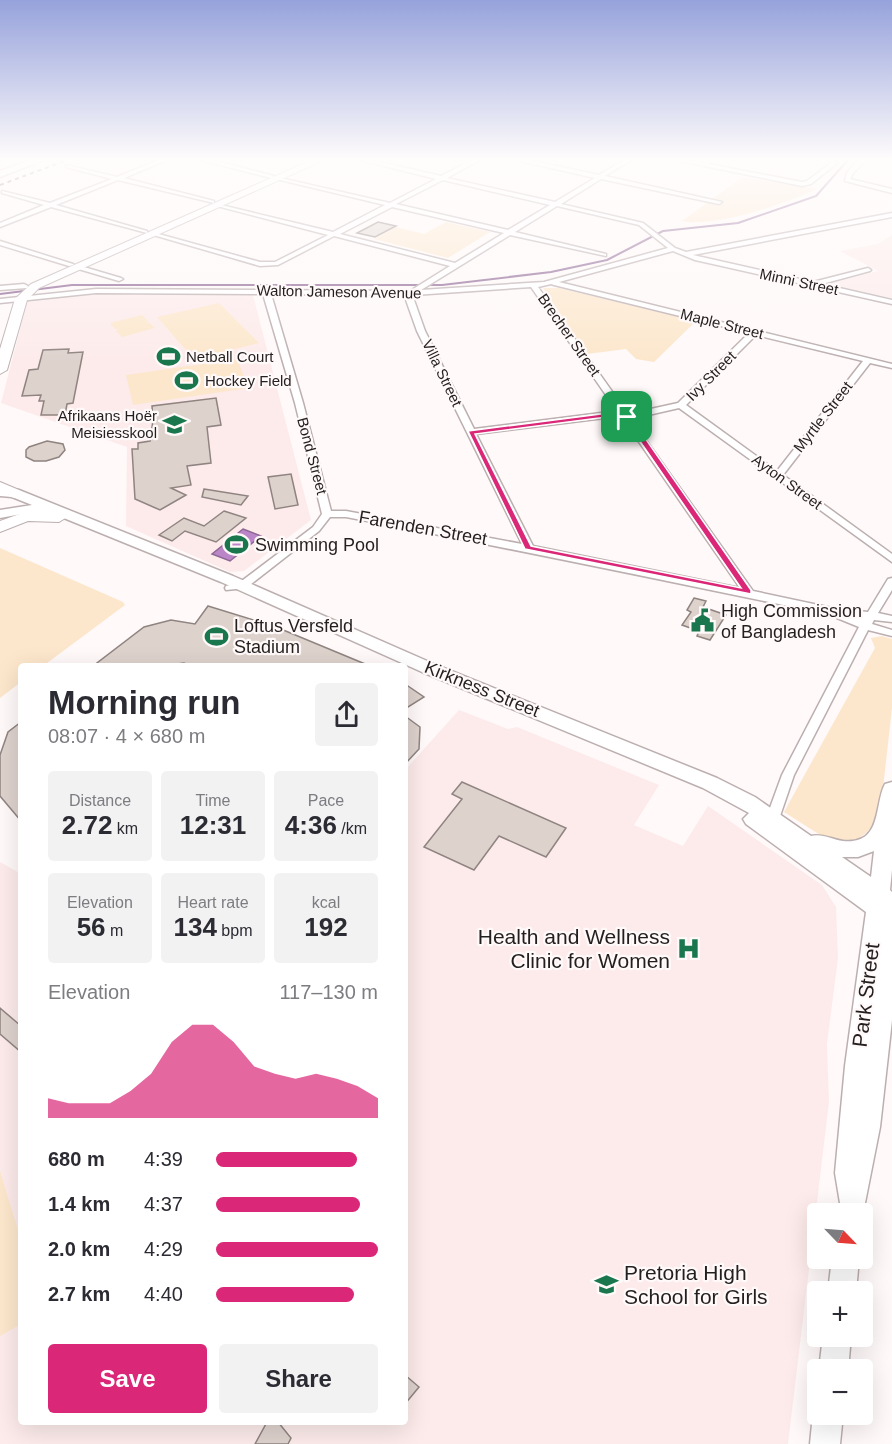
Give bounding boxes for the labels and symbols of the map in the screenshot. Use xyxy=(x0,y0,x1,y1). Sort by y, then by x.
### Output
street label: Minni Street xyxy=(758,265,841,298)
street label: Walton Jameson Avenue xyxy=(256,282,422,301)
street label: Brecher Street xyxy=(535,290,605,380)
street label: Maple Street xyxy=(679,305,766,342)
street label: Villa Street xyxy=(419,337,466,410)
sports icon: Netball Court xyxy=(155,344,181,370)
street label: Ivy Street xyxy=(682,347,740,404)
place label: Netball Court xyxy=(186,348,274,365)
sports icon: Hockey Field xyxy=(174,368,200,394)
place label: Hockey Field xyxy=(205,372,292,389)
street label: Myrtle Street xyxy=(790,377,856,455)
pin xyxy=(601,391,652,442)
place label: Afrikaans Hoër Meisiesskool xyxy=(58,407,157,441)
school or university icon: Afrikaans Hoër Meisiesskool xyxy=(162,412,188,438)
street label: Bond Street xyxy=(294,415,331,497)
street label: Ayton Street xyxy=(749,451,826,513)
street label: Farenden Street xyxy=(357,507,489,549)
sports icon: Swimming Pool xyxy=(224,532,250,558)
place label: Swimming Pool xyxy=(255,535,379,555)
place label: High Commission of Bangladesh xyxy=(721,601,862,642)
public building icon: High Commission of Bangladesh xyxy=(690,608,716,634)
place label: Loftus Versfeld Stadium xyxy=(234,616,353,657)
sports icon: Loftus Versfeld Stadium xyxy=(203,623,229,649)
street label: Kirkness Street xyxy=(422,657,542,721)
place label: Health and Wellness Clinic for Women xyxy=(478,925,670,972)
hospital icon: Health and Wellness Clinic for Women xyxy=(675,936,701,962)
street label: Park Street xyxy=(848,941,883,1048)
north arrow xyxy=(807,1203,873,1269)
place label: Pretoria High School for Girls xyxy=(624,1261,768,1308)
school or university icon: Pretoria High School for Girls xyxy=(593,1272,619,1298)

